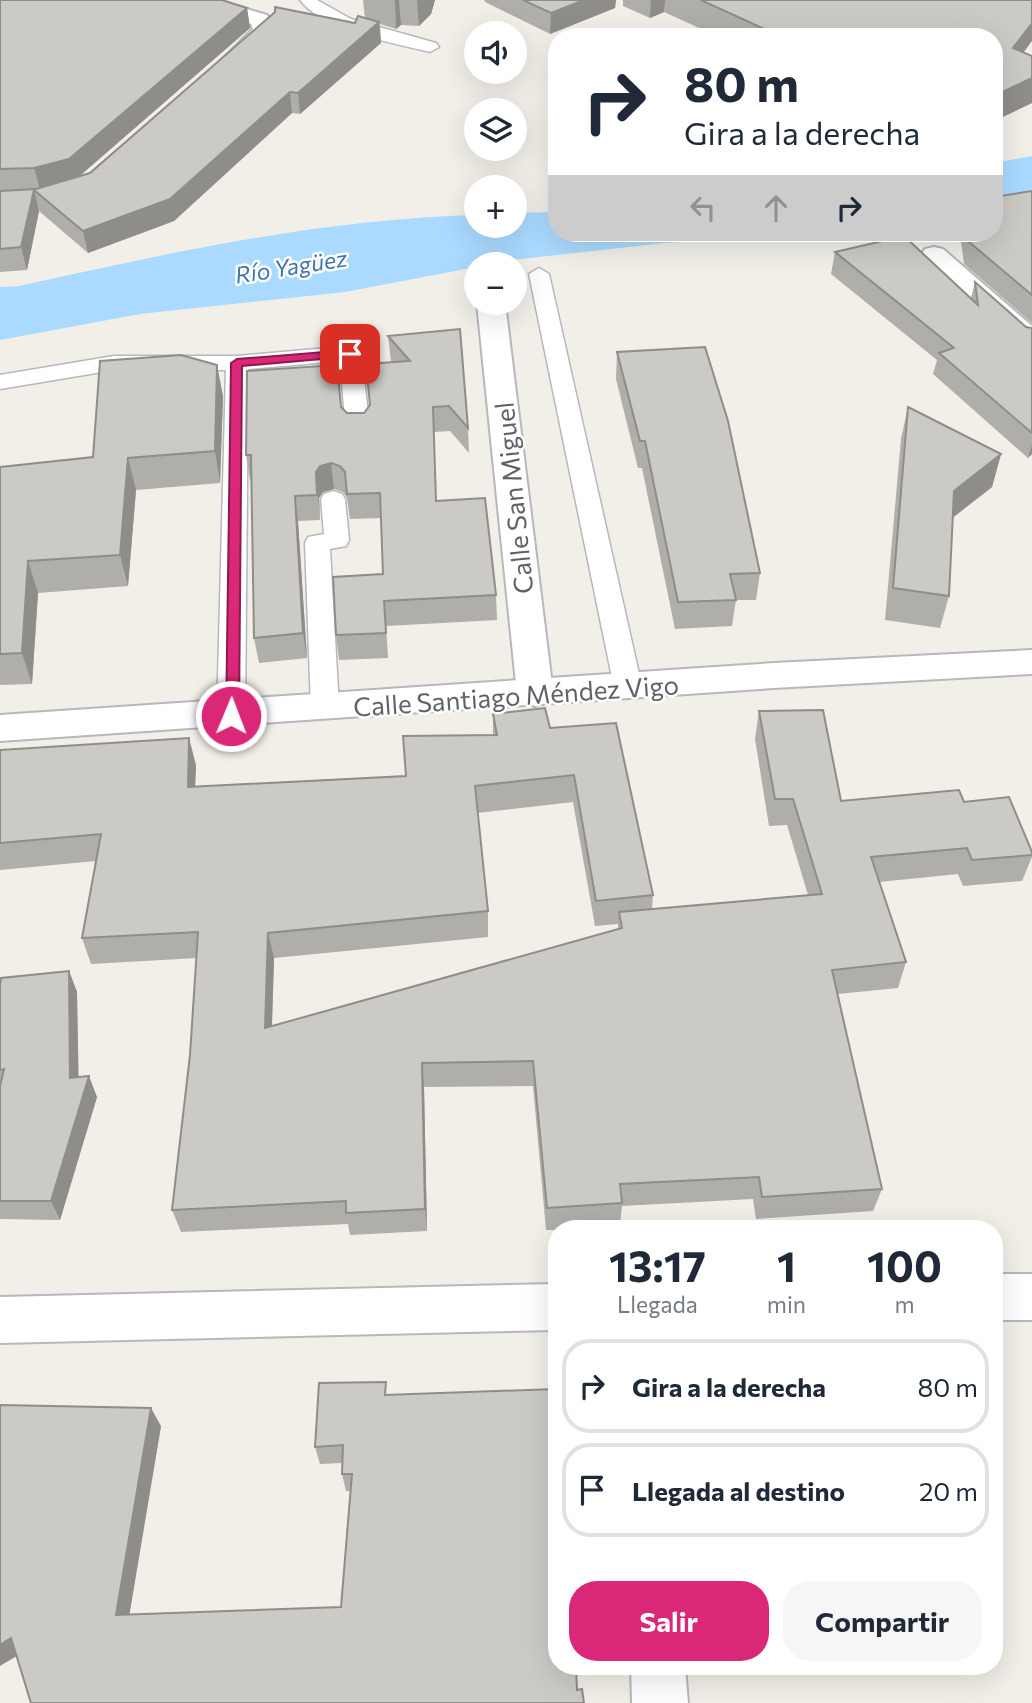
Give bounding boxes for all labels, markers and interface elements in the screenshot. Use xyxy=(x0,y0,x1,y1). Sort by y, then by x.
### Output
map controls xyxy=(464,21,527,315)
button: sound xyxy=(464,21,527,84)
text: 80 m xyxy=(684,52,799,112)
icon: right xyxy=(569,56,660,147)
button: layers xyxy=(464,98,527,161)
text: Gira a la derecha xyxy=(684,112,920,152)
button: + xyxy=(464,175,527,238)
icon: left xyxy=(684,189,722,227)
icon: ahead xyxy=(757,189,795,227)
icon: right xyxy=(830,189,868,227)
water label: Río Yagüez xyxy=(233,243,350,289)
button: − xyxy=(464,252,527,315)
pin xyxy=(320,324,380,384)
icon: arrive xyxy=(331,335,369,373)
street label: Calle San Miguel xyxy=(488,401,538,595)
street label: Calle Santiago Méndez Vigo xyxy=(352,668,680,722)
position arrow xyxy=(194,679,268,753)
text: 13:17 xyxy=(609,1239,706,1291)
text: 1 xyxy=(777,1239,796,1291)
text: 100 xyxy=(867,1239,942,1291)
text: Llegada xyxy=(617,1290,698,1318)
text: min xyxy=(767,1290,806,1318)
text: m xyxy=(894,1290,915,1318)
icon: right xyxy=(573,1367,611,1405)
text: Gira a la derecha xyxy=(632,1371,826,1402)
text: 80 m xyxy=(918,1371,978,1402)
icon: arrive xyxy=(573,1471,611,1509)
text: Llegada al destino xyxy=(632,1475,845,1506)
text: 20 m xyxy=(919,1475,978,1506)
button: Salir xyxy=(569,1581,769,1661)
button: Compartir xyxy=(783,1581,982,1661)

